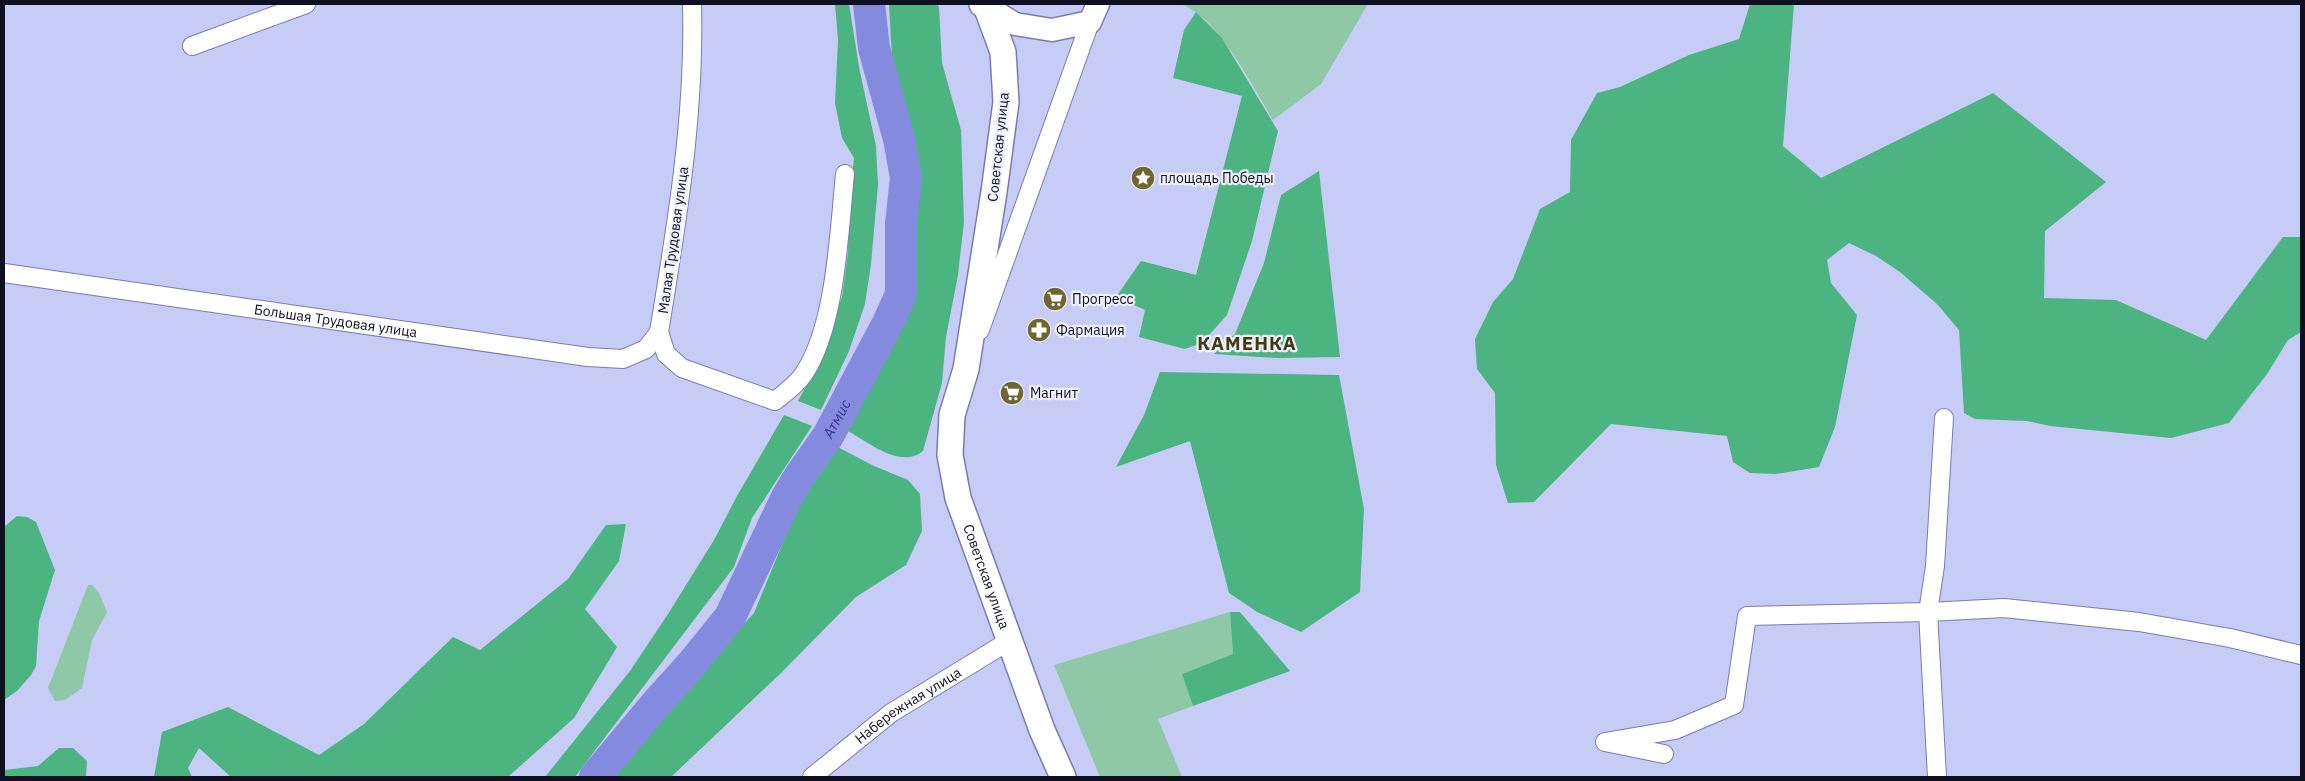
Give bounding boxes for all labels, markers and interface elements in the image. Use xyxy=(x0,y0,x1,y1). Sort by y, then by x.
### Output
street label: Советская улица xyxy=(983,91,1013,203)
street label: Малая Трудовая улица xyxy=(654,165,692,315)
place icon: площадь Победы xyxy=(1130,165,1156,191)
place label: площадь Победы xyxy=(1160,169,1274,187)
supermarket icon: Прогресс xyxy=(1042,286,1068,312)
place label: Прогресс xyxy=(1072,290,1134,308)
street label: Большая Трудовая улица xyxy=(253,300,419,341)
pharmacy icon: Фармация xyxy=(1026,317,1052,343)
place label: Фармация xyxy=(1056,321,1125,339)
district label: КАМЕНКА xyxy=(1197,331,1297,355)
supermarket icon: Магнит xyxy=(999,380,1025,406)
place label: Магнит xyxy=(1030,384,1078,402)
water label: Атмис xyxy=(818,395,855,442)
street label: Советская улица xyxy=(959,522,1014,632)
street label: Набережная улица xyxy=(851,663,965,748)

